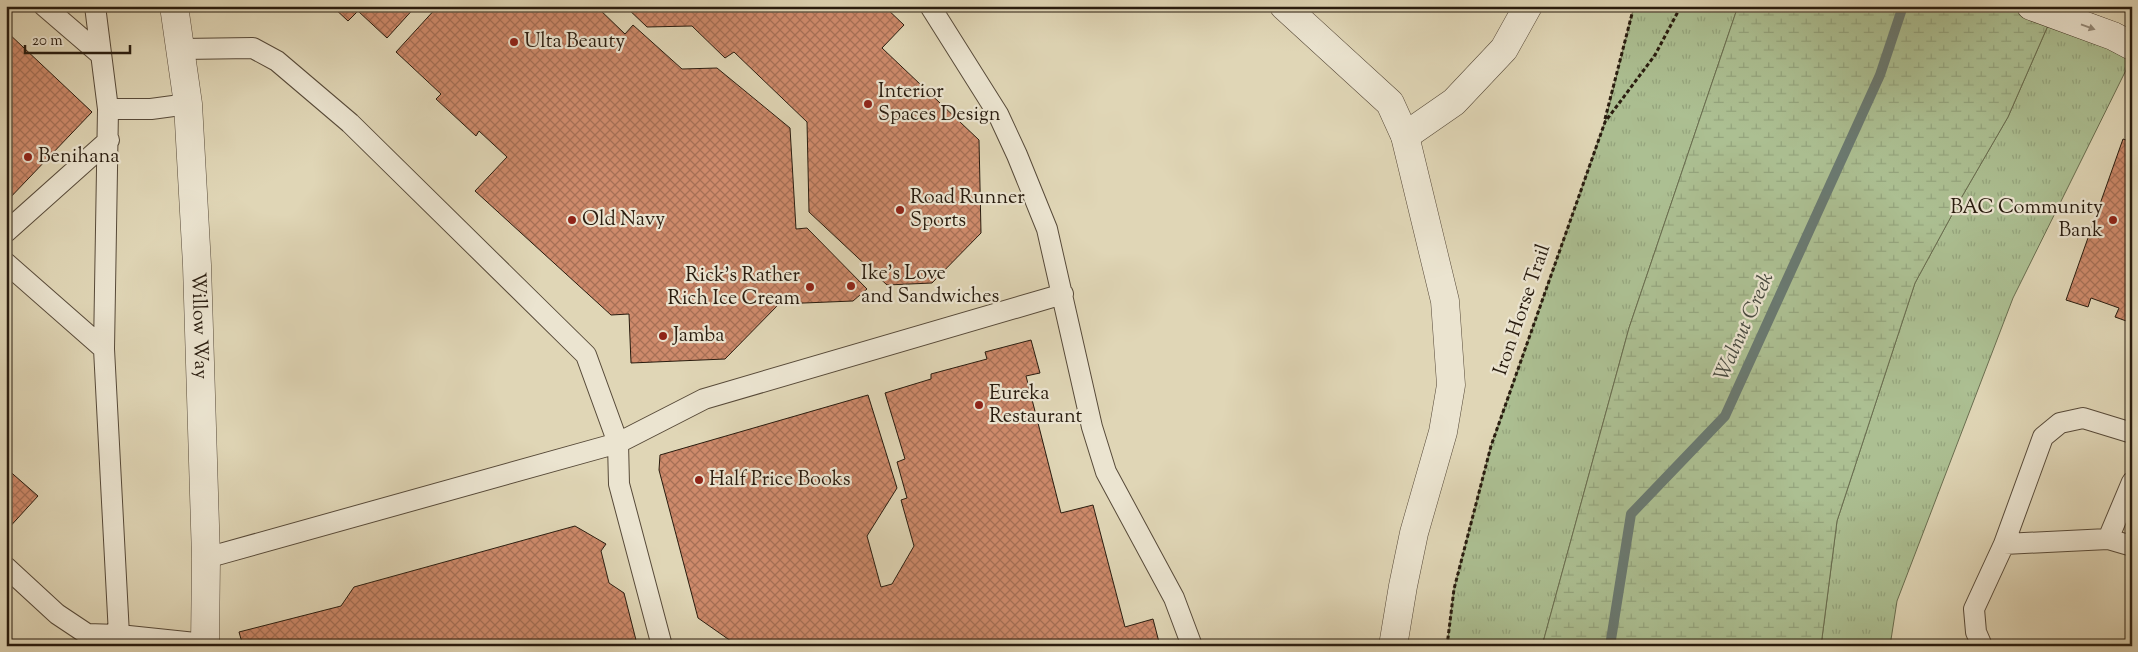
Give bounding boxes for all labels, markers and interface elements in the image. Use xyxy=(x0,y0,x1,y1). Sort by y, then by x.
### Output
scale bar xyxy=(25,22,130,54)
one-way arrow xyxy=(2081,23,2096,31)
place label: Ulta Beauty xyxy=(524,28,625,57)
text: 20 m xyxy=(32,31,63,52)
marker: Ulta Beauty xyxy=(508,36,520,48)
place label: Interior Spaces Design xyxy=(878,78,1001,130)
marker: Interior Spaces Design xyxy=(862,98,874,110)
place label: Benihana xyxy=(38,143,119,172)
marker: Benihana xyxy=(22,151,34,163)
place label: Road Runner Sports xyxy=(910,184,1025,236)
place label: BAC Community Bank xyxy=(1950,194,2103,246)
marker: Road Runner Sports xyxy=(894,204,906,216)
place label: Old Navy xyxy=(582,206,665,235)
marker: Old Navy xyxy=(566,214,578,226)
marker: BAC Community Bank xyxy=(2107,214,2119,226)
street label: Iron Horse Trail xyxy=(1487,240,1559,380)
place label: Ike's Love and Sandwiches xyxy=(861,260,1000,312)
place label: Rick's Rather Rich Ice Cream xyxy=(668,262,800,314)
water label: Walnut Creek xyxy=(1708,267,1783,386)
street label: Willow Way xyxy=(183,272,215,380)
marker: Ike's Love and Sandwiches xyxy=(845,280,857,292)
marker: Rick's Rather Rich Ice Cream xyxy=(804,281,816,293)
place label: Jamba xyxy=(672,322,725,351)
marker: Jamba xyxy=(657,330,669,342)
place label: Eureka Restaurant xyxy=(989,380,1083,432)
marker: Eureka Restaurant xyxy=(973,399,985,411)
place label: Half Price Books xyxy=(709,466,851,495)
marker: Half Price Books xyxy=(693,474,705,486)

